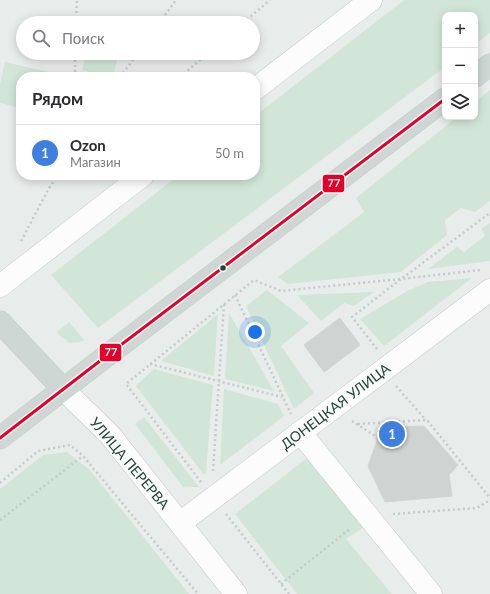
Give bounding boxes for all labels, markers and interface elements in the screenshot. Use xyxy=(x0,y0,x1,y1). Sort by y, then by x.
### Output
map controls xyxy=(442,12,478,120)
button: + xyxy=(442,12,478,48)
search box xyxy=(16,16,260,60)
icon: search xyxy=(30,27,52,49)
text: Поиск xyxy=(62,29,105,47)
button: − xyxy=(442,48,478,84)
button: layers xyxy=(442,84,478,120)
text: Рядом xyxy=(32,88,83,109)
text: Ozon xyxy=(70,136,106,154)
text: 1 xyxy=(41,145,49,161)
text: 50 m xyxy=(215,145,244,161)
text: Магазин xyxy=(70,154,121,170)
line badge: 77 xyxy=(322,174,345,193)
text: 77 xyxy=(328,176,340,189)
unlabelled marker xyxy=(218,263,228,273)
your location xyxy=(245,322,265,342)
line badge: 77 xyxy=(99,343,122,362)
text: 77 xyxy=(105,345,117,358)
street label: ДОНЕЦКАЯ УЛИЦА xyxy=(277,359,393,453)
street label: УЛИЦА ПЕРЕРВА xyxy=(87,414,174,513)
pin: 1 xyxy=(379,419,405,449)

